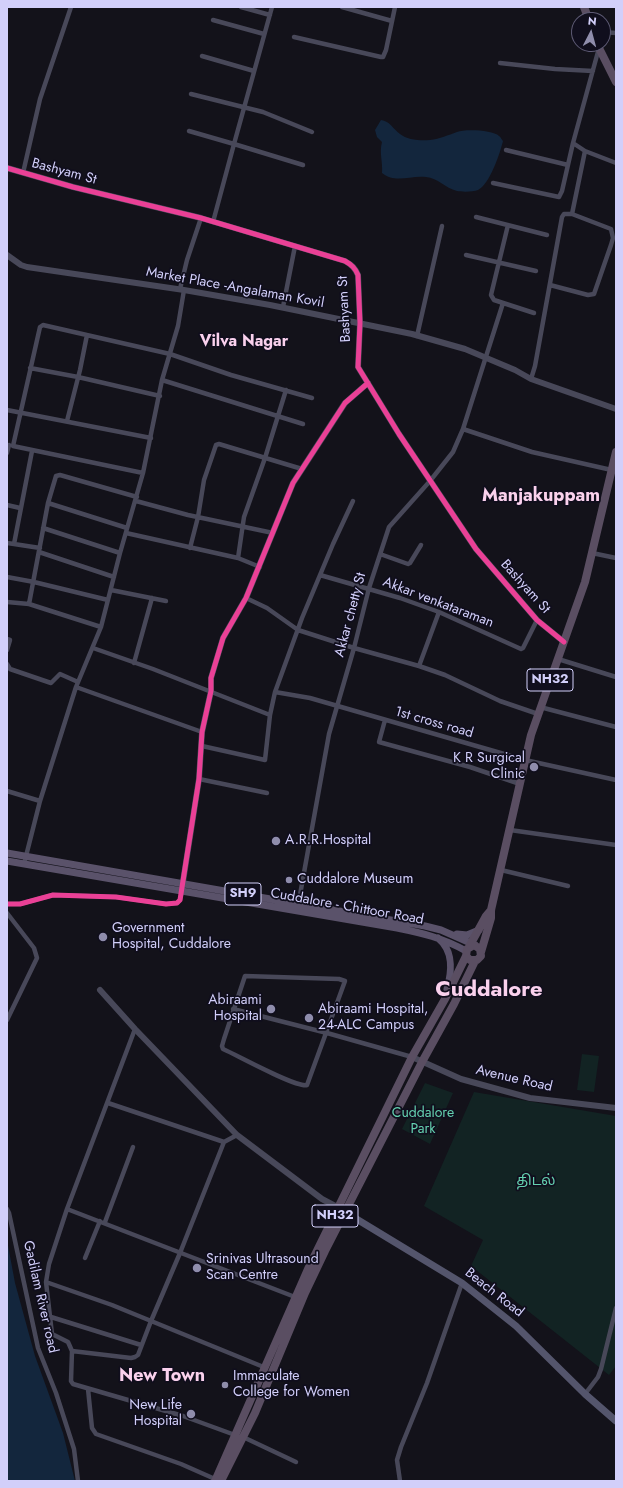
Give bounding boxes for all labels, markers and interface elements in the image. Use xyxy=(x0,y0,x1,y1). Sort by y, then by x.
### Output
north arrow xyxy=(571,12,611,52)
text: N xyxy=(587,13,597,29)
street label: Bashyam St xyxy=(30,155,98,189)
street label: Market Place -Angalaman Kovil xyxy=(145,264,325,312)
street label: Bashyam St xyxy=(335,275,355,343)
district label: Vilva Nagar xyxy=(200,332,288,352)
district label: Manjakuppam xyxy=(482,486,600,508)
street label: Bashyam St xyxy=(497,557,553,617)
street label: Akkar chetty St xyxy=(332,571,370,659)
street label: Akkar venkataraman xyxy=(380,574,496,632)
road number: NH32 xyxy=(527,669,573,691)
street label: 1st cross road xyxy=(393,704,475,742)
place label: K R Surgical Clinic xyxy=(453,751,525,784)
marker: K R Surgical Clinic xyxy=(528,761,540,773)
place label: A.R.R.Hospital xyxy=(285,833,371,849)
marker: A.R.R.Hospital xyxy=(270,835,282,847)
place label: Cuddalore Museum xyxy=(297,872,413,888)
marker: Cuddalore Museum xyxy=(284,875,294,885)
road number: SH9 xyxy=(225,883,261,905)
street label: Cuddalore - Chittoor Road xyxy=(269,885,425,929)
place label: Government Hospital, Cuddalore xyxy=(112,921,231,954)
marker: Government Hospital, Cuddalore xyxy=(97,931,109,943)
district label: Cuddalore xyxy=(435,978,543,1004)
place label: Abiraami Hospital xyxy=(208,993,262,1026)
place label: Abiraami Hospital, 24-ALC Campus xyxy=(318,1002,428,1034)
marker: Abiraami Hospital xyxy=(265,1003,277,1015)
marker: Abiraami Hospital, 24-ALC Campus xyxy=(303,1012,315,1024)
street label: Avenue Road xyxy=(474,1062,554,1096)
park label: Cuddalore Park xyxy=(392,1106,454,1138)
park label: திடல் xyxy=(516,1174,556,1190)
road number: NH32 xyxy=(312,1205,358,1227)
street label: Gadilam River road xyxy=(19,1239,61,1355)
place label: Srinivas Ultrasound Scan Centre xyxy=(206,1252,319,1284)
marker: Srinivas Ultrasound Scan Centre xyxy=(191,1262,203,1274)
street label: Beach Road xyxy=(461,1265,527,1321)
district label: New Town xyxy=(119,1366,205,1388)
place label: Immaculate College for Women xyxy=(233,1369,350,1402)
marker: Immaculate College for Women xyxy=(220,1380,230,1390)
place label: New Life Hospital xyxy=(129,1398,182,1430)
marker: New Life Hospital xyxy=(185,1408,197,1420)

